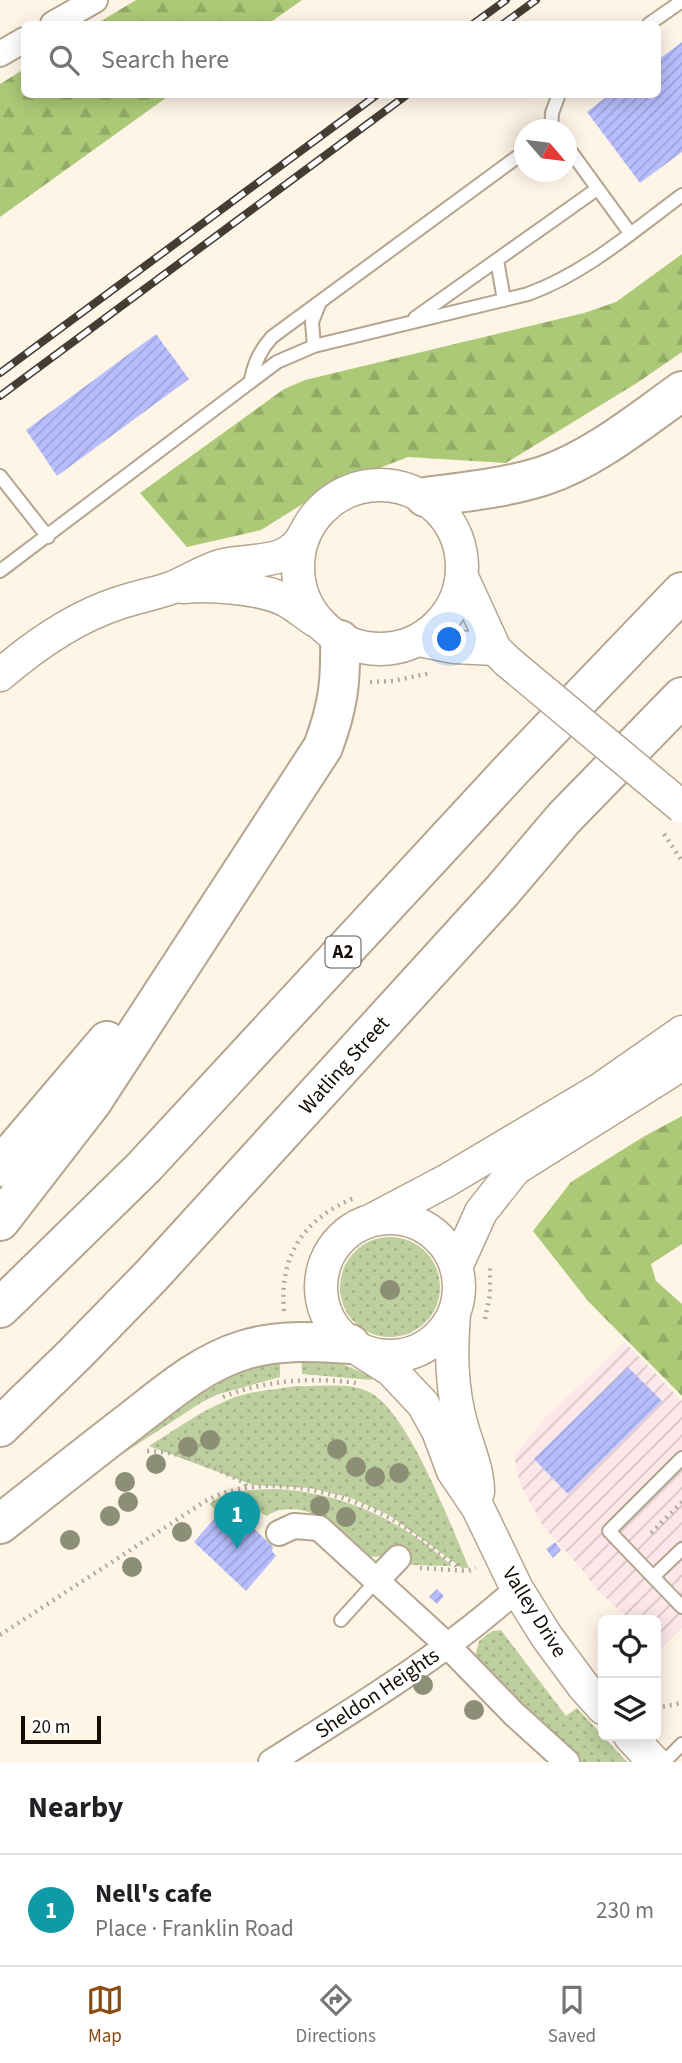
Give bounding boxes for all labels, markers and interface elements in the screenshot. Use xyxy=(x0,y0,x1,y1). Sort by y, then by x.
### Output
search box xyxy=(21,21,661,98)
icon: search xyxy=(45,41,83,79)
text: Search here xyxy=(101,41,229,78)
north arrow xyxy=(514,119,577,182)
your location xyxy=(432,622,466,656)
road number: A2 xyxy=(326,936,360,968)
street label: Watling Street xyxy=(292,1009,396,1121)
pin: 1 xyxy=(214,1491,260,1549)
street label: Valley Drive xyxy=(495,1561,575,1663)
map controls xyxy=(598,1615,661,1741)
button: locate xyxy=(598,1615,661,1678)
street label: Sheldon Heights xyxy=(309,1640,445,1746)
button: layers xyxy=(598,1678,661,1741)
scale bar xyxy=(21,1713,102,1745)
text: 20 m xyxy=(32,1714,70,1741)
text: Nearby xyxy=(28,1786,123,1829)
text: Nell's cafe xyxy=(95,1875,212,1912)
text: 1 xyxy=(45,1894,57,1927)
text: 230 m xyxy=(596,1894,654,1927)
text: Place · Franklin Road xyxy=(95,1912,294,1945)
tab: Map xyxy=(86,1981,124,2050)
tab: Directions xyxy=(296,1981,376,2050)
tab: Saved xyxy=(548,1981,596,2050)

